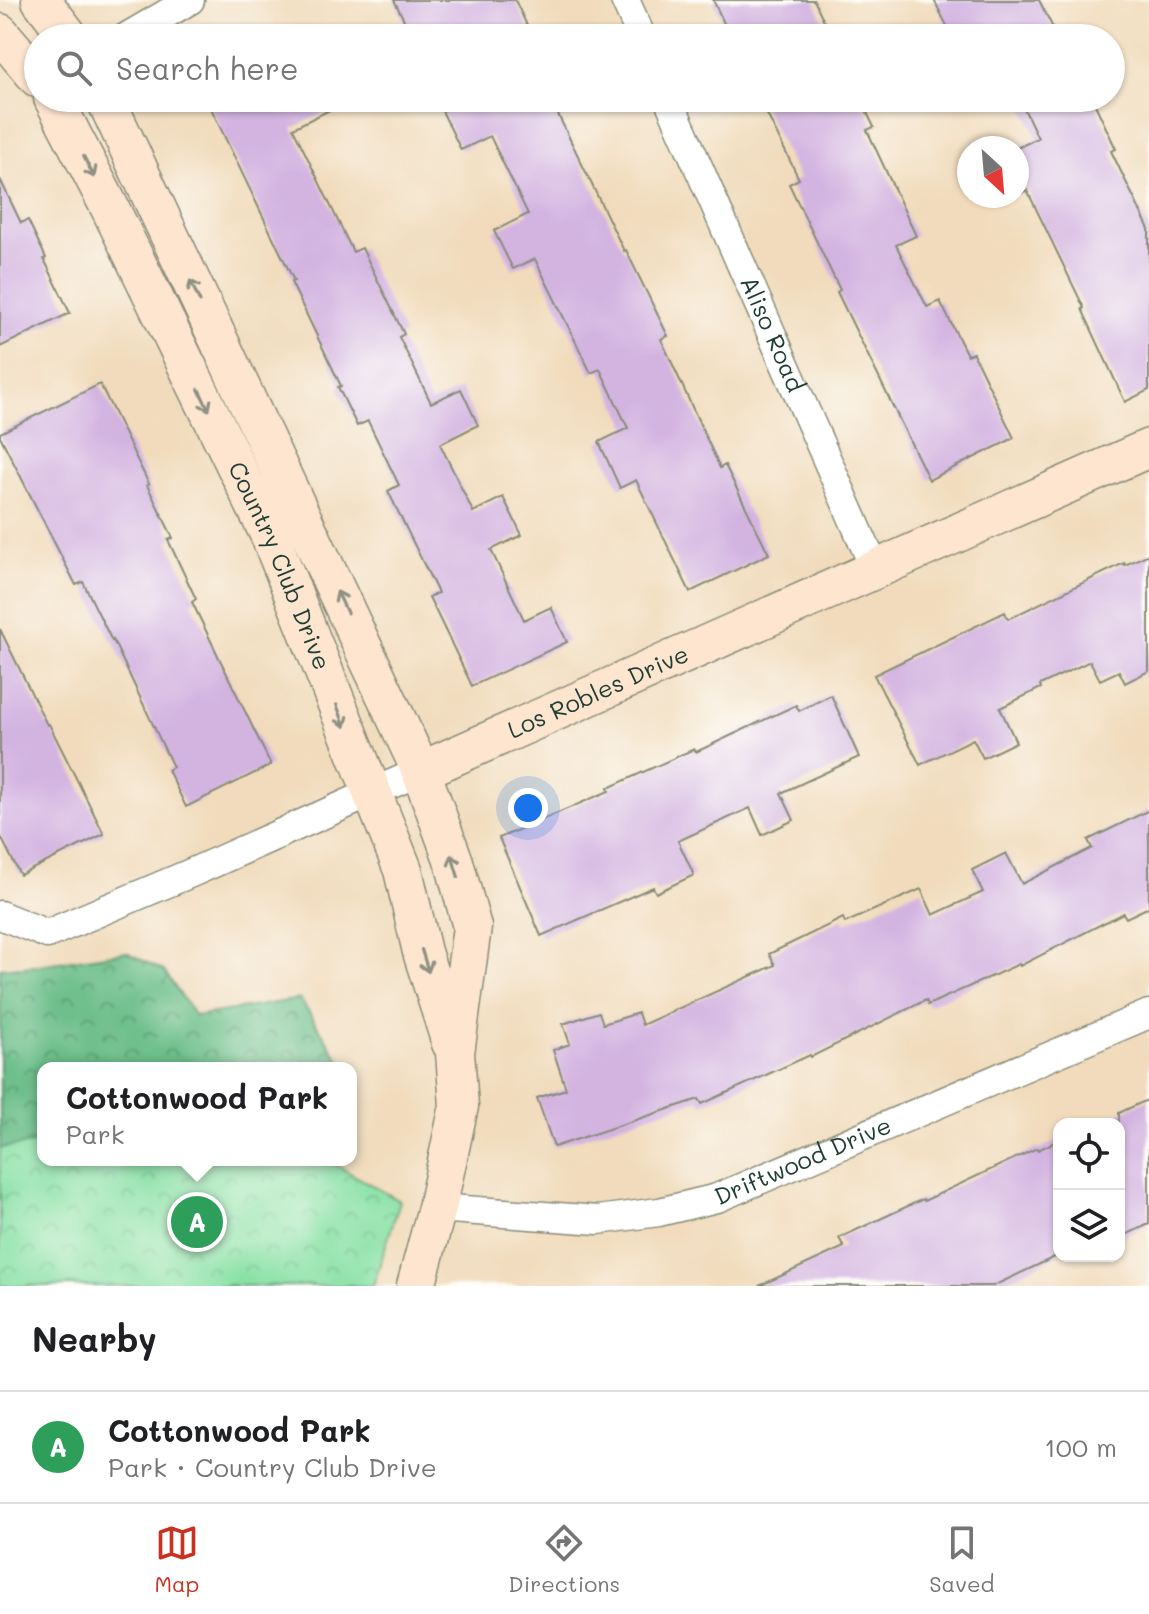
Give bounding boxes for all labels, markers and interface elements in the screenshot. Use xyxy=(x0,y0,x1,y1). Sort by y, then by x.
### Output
search box xyxy=(24,24,1125,112)
icon: search xyxy=(52,46,96,90)
text: Search here xyxy=(116,48,299,88)
north arrow xyxy=(957,136,1029,208)
one-way arrow xyxy=(81,155,97,179)
street label: Aliso Road xyxy=(734,271,812,396)
one-way arrow xyxy=(187,279,202,303)
one-way arrow xyxy=(197,388,212,412)
street label: Country Club Drive xyxy=(222,456,339,674)
one-way arrow xyxy=(333,591,348,615)
street label: Los Robles Drive xyxy=(502,637,693,745)
one-way arrow xyxy=(335,703,349,728)
your location xyxy=(508,788,548,828)
one-way arrow xyxy=(447,854,462,880)
one-way arrow xyxy=(418,947,433,973)
popup xyxy=(37,1062,357,1166)
text: Cottonwood Park xyxy=(66,1077,328,1117)
street label: Driftwood Drive xyxy=(709,1109,895,1211)
text: Park xyxy=(66,1117,125,1151)
map controls xyxy=(1053,1118,1125,1262)
button: locate xyxy=(1053,1118,1125,1190)
button: layers xyxy=(1053,1190,1125,1262)
pin: A xyxy=(171,1192,223,1252)
text: Nearby xyxy=(32,1316,157,1361)
text: Cottonwood Park xyxy=(108,1410,371,1450)
text: A xyxy=(49,1430,67,1464)
text: 100 m xyxy=(1044,1430,1117,1464)
text: Park · Country Club Drive xyxy=(108,1450,437,1484)
tab: Map xyxy=(155,1521,199,1598)
tab: Directions xyxy=(508,1521,620,1598)
tab: Saved xyxy=(929,1521,994,1598)

